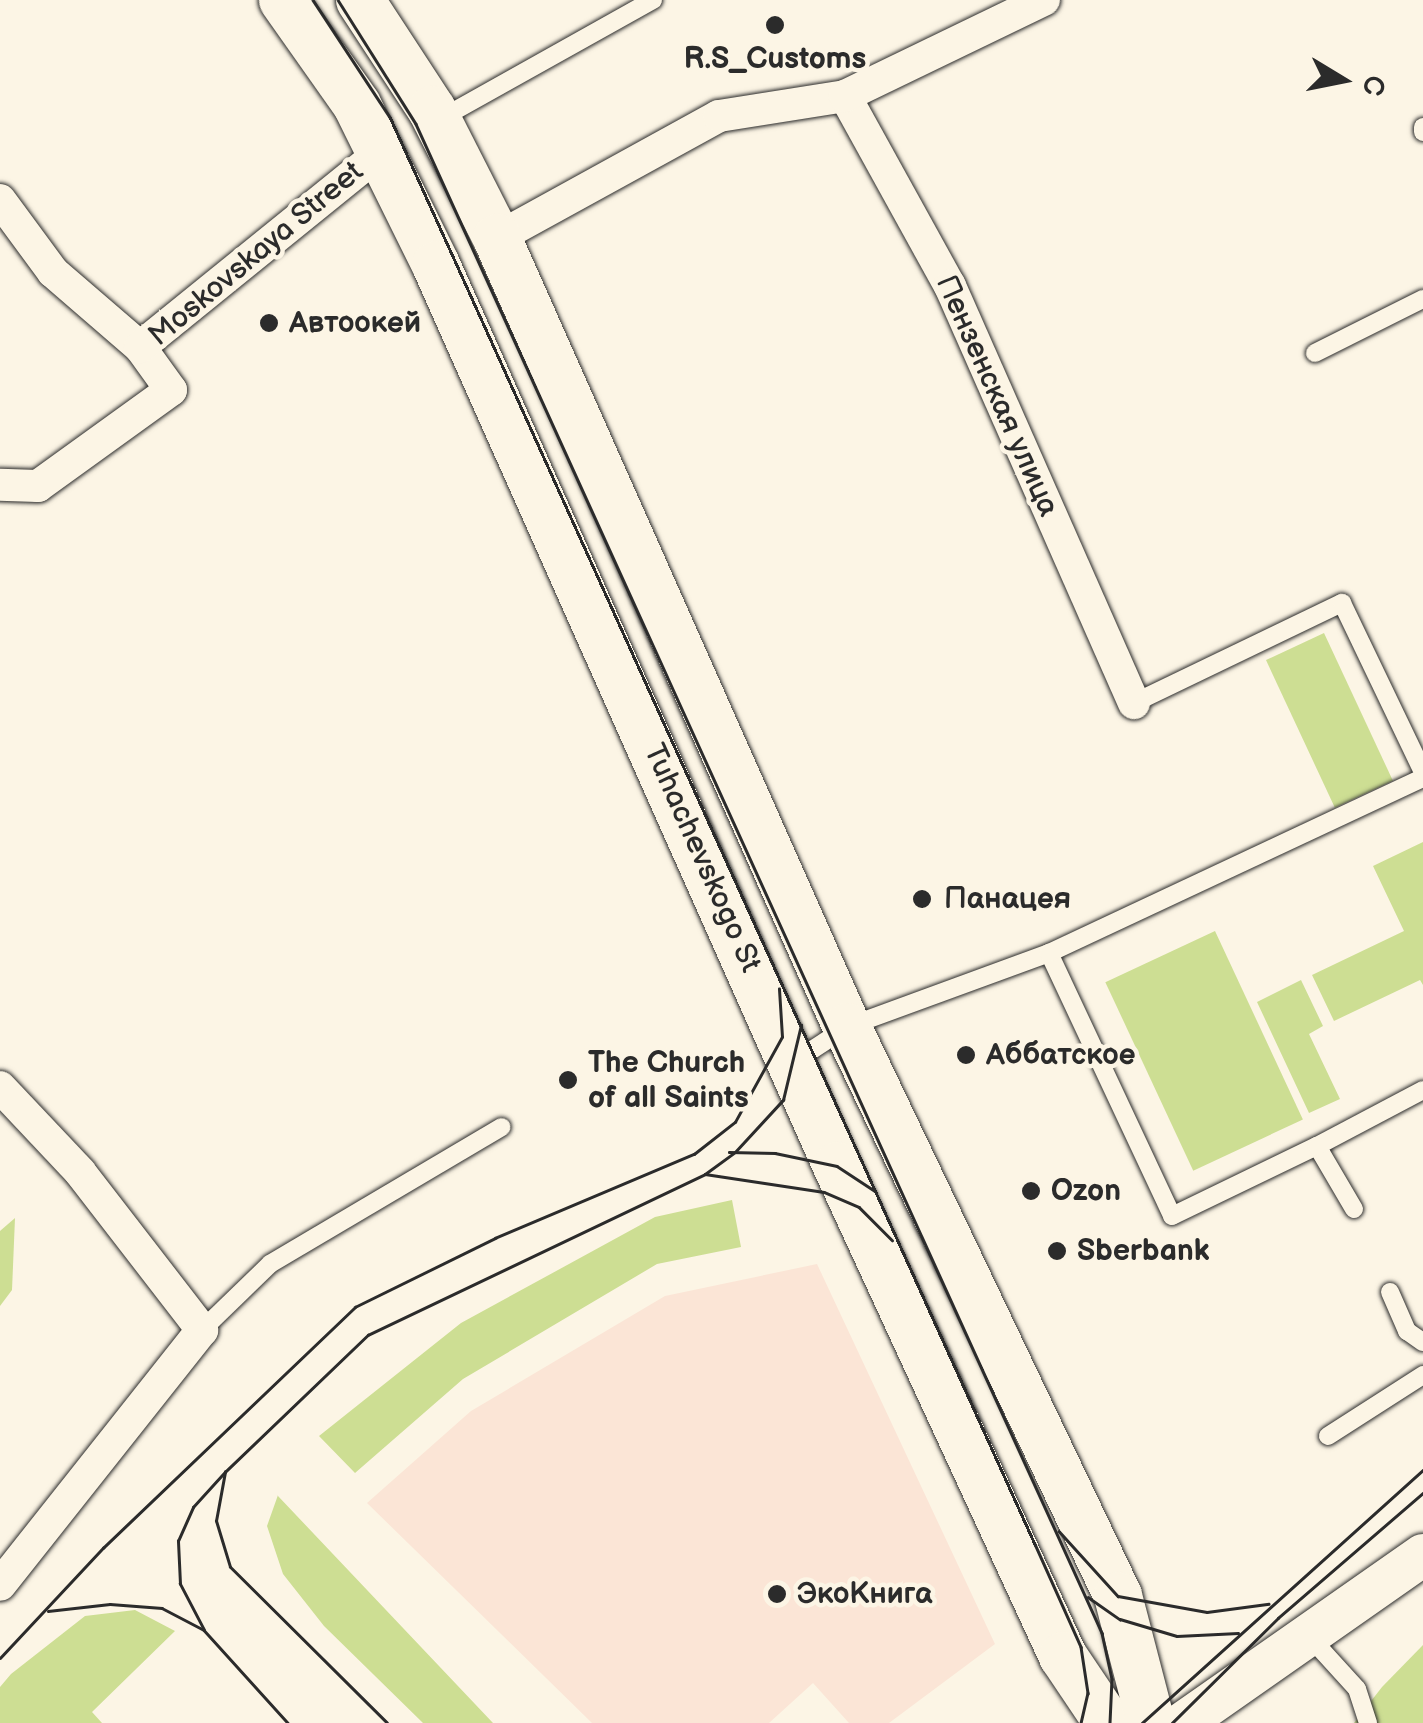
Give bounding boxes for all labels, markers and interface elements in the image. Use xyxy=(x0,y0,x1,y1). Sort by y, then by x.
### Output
marker: R.S_Customs xyxy=(764,14,786,36)
north arrow xyxy=(1293,30,1393,130)
place label: R.S_Customs xyxy=(684,41,866,77)
text: С xyxy=(1355,73,1391,98)
street label: Moskovskaya Street xyxy=(141,154,371,354)
street label: Пензенская улица xyxy=(928,270,1066,522)
place label: Автоокей xyxy=(289,305,421,341)
marker: Автоокей xyxy=(258,312,280,334)
street label: Tuhachevskogo St xyxy=(635,738,769,978)
place label: Панацея xyxy=(944,881,1071,917)
marker: Панацея xyxy=(909,886,935,912)
place label: Аббатское xyxy=(986,1037,1135,1073)
marker: Аббатское xyxy=(955,1044,977,1066)
place label: The Church of all Saints xyxy=(588,1045,749,1116)
marker: The Church of all Saints xyxy=(557,1069,579,1091)
place label: Ozon xyxy=(1051,1173,1121,1209)
marker: Ozon xyxy=(1020,1180,1042,1202)
place label: Sberbank xyxy=(1077,1233,1209,1269)
marker: Sberbank xyxy=(1046,1240,1068,1262)
place label: ЭкоКнига xyxy=(797,1576,933,1612)
marker: ЭкоКнига xyxy=(766,1583,788,1605)

